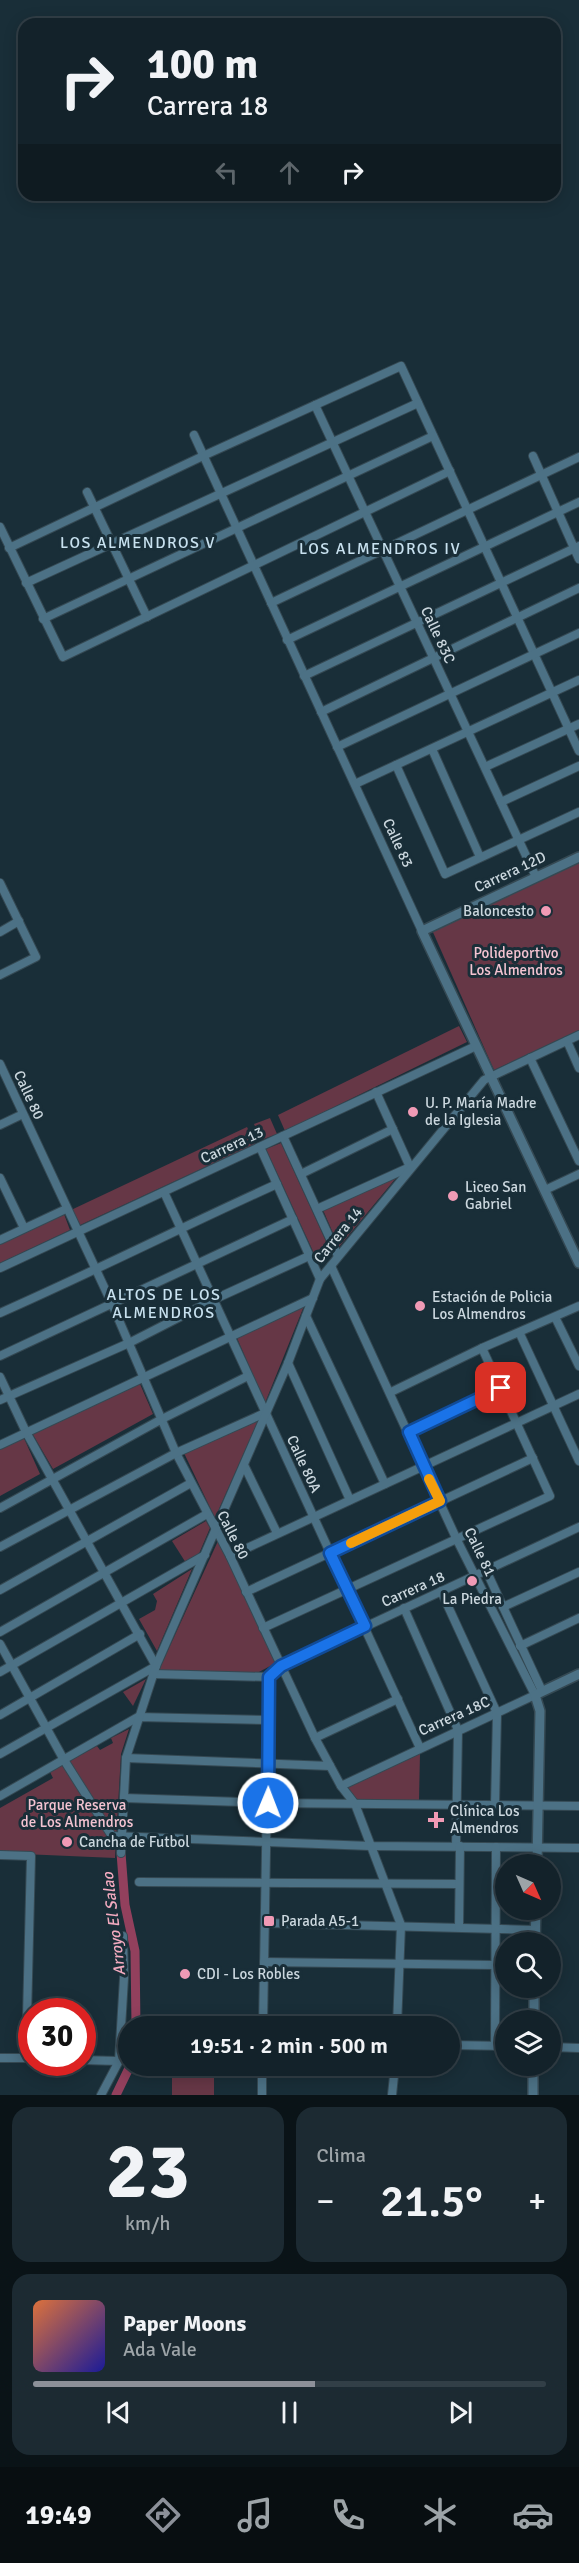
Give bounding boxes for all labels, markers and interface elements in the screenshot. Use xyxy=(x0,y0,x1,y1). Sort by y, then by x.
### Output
text: 100 m xyxy=(147,39,258,90)
icon: right xyxy=(48,42,126,120)
text: Carrera 18 xyxy=(147,90,268,123)
icon: left xyxy=(210,156,243,189)
icon: ahead xyxy=(273,156,306,189)
icon: right xyxy=(336,156,369,189)
district label: LOS ALMENDROS V xyxy=(60,533,216,553)
district label: LOS ALMENDROS IV xyxy=(299,539,461,559)
street label: Calle 83C xyxy=(417,603,459,667)
street label: Calle 83 xyxy=(379,816,417,870)
street label: Carrera 12D xyxy=(471,848,549,896)
place label: Baloncesto xyxy=(463,902,534,920)
marker: Baloncesto xyxy=(539,904,553,918)
park label: Polideportivo Los Almendros xyxy=(469,944,563,979)
street label: Calle 80 xyxy=(10,1068,48,1122)
place label: U. P. María Madre de la Iglesia xyxy=(425,1094,536,1129)
marker: U. P. María Madre de la Iglesia xyxy=(406,1105,420,1119)
street label: Carrera 13 xyxy=(198,1123,266,1167)
place label: Liceo San Gabriel xyxy=(465,1178,526,1213)
marker: Liceo San Gabriel xyxy=(446,1189,460,1203)
street label: Carrera 14 xyxy=(310,1203,366,1267)
district label: ALTOS DE LOS ALMENDROS xyxy=(106,1285,222,1323)
place label: Estación de Policia Los Almendros xyxy=(432,1288,552,1323)
marker: Estación de Policia Los Almendros xyxy=(413,1299,427,1313)
pin xyxy=(475,1362,526,1413)
icon: arrive xyxy=(484,1371,517,1404)
street label: Calle 80A xyxy=(283,1432,325,1496)
street label: Calle 80 xyxy=(213,1508,253,1562)
street label: Calle 81 xyxy=(460,1525,500,1579)
street label: Carrera 18 xyxy=(379,1567,447,1611)
marker: La Piedra xyxy=(465,1574,479,1588)
place label: La Piedra xyxy=(442,1590,502,1608)
street label: Carrera 18C xyxy=(415,1692,493,1740)
position arrow xyxy=(236,1771,300,1835)
park label: Parque Reserva de Los Almendros xyxy=(21,1796,134,1831)
place label: Clínica Los Almendros xyxy=(450,1802,520,1837)
marker: Clínica Los Almendros xyxy=(427,1811,445,1829)
place label: Cancha de Futbol xyxy=(79,1833,190,1851)
marker: Cancha de Futbol xyxy=(60,1835,74,1849)
north arrow xyxy=(495,1854,561,1920)
map controls xyxy=(495,1854,561,2076)
water label: Arroyo El Salao xyxy=(98,1871,130,1977)
place label: Parada A5-1 xyxy=(281,1912,359,1930)
marker: Parada A5-1 xyxy=(262,1914,276,1928)
button: search xyxy=(495,1932,561,1998)
place label: CDI - Los Robles xyxy=(197,1965,300,1983)
marker: CDI - Los Robles xyxy=(178,1967,192,1981)
speed limit sign: 30 xyxy=(18,1998,96,2076)
button: layers xyxy=(495,2010,561,2076)
text: 19:51 · 2 min · 500 m xyxy=(190,2032,388,2059)
text: 23 xyxy=(106,2124,190,2220)
text: Clima xyxy=(317,2143,366,2168)
text: 21.5° xyxy=(380,2174,483,2229)
text: − xyxy=(317,2181,334,2222)
text: + xyxy=(528,2181,546,2222)
text: km/h xyxy=(125,2211,170,2236)
text: Paper Moons xyxy=(123,2310,246,2337)
text: Ada Vale xyxy=(123,2337,197,2362)
icon: previous xyxy=(102,2396,135,2429)
icon: pause xyxy=(273,2396,306,2429)
icon: next xyxy=(444,2396,477,2429)
icon: directions xyxy=(142,2494,184,2536)
icon: music xyxy=(234,2494,276,2536)
icon: phone xyxy=(327,2494,369,2536)
icon: climate xyxy=(419,2494,461,2536)
icon: car xyxy=(512,2494,554,2536)
text: 19:49 xyxy=(25,2499,92,2532)

